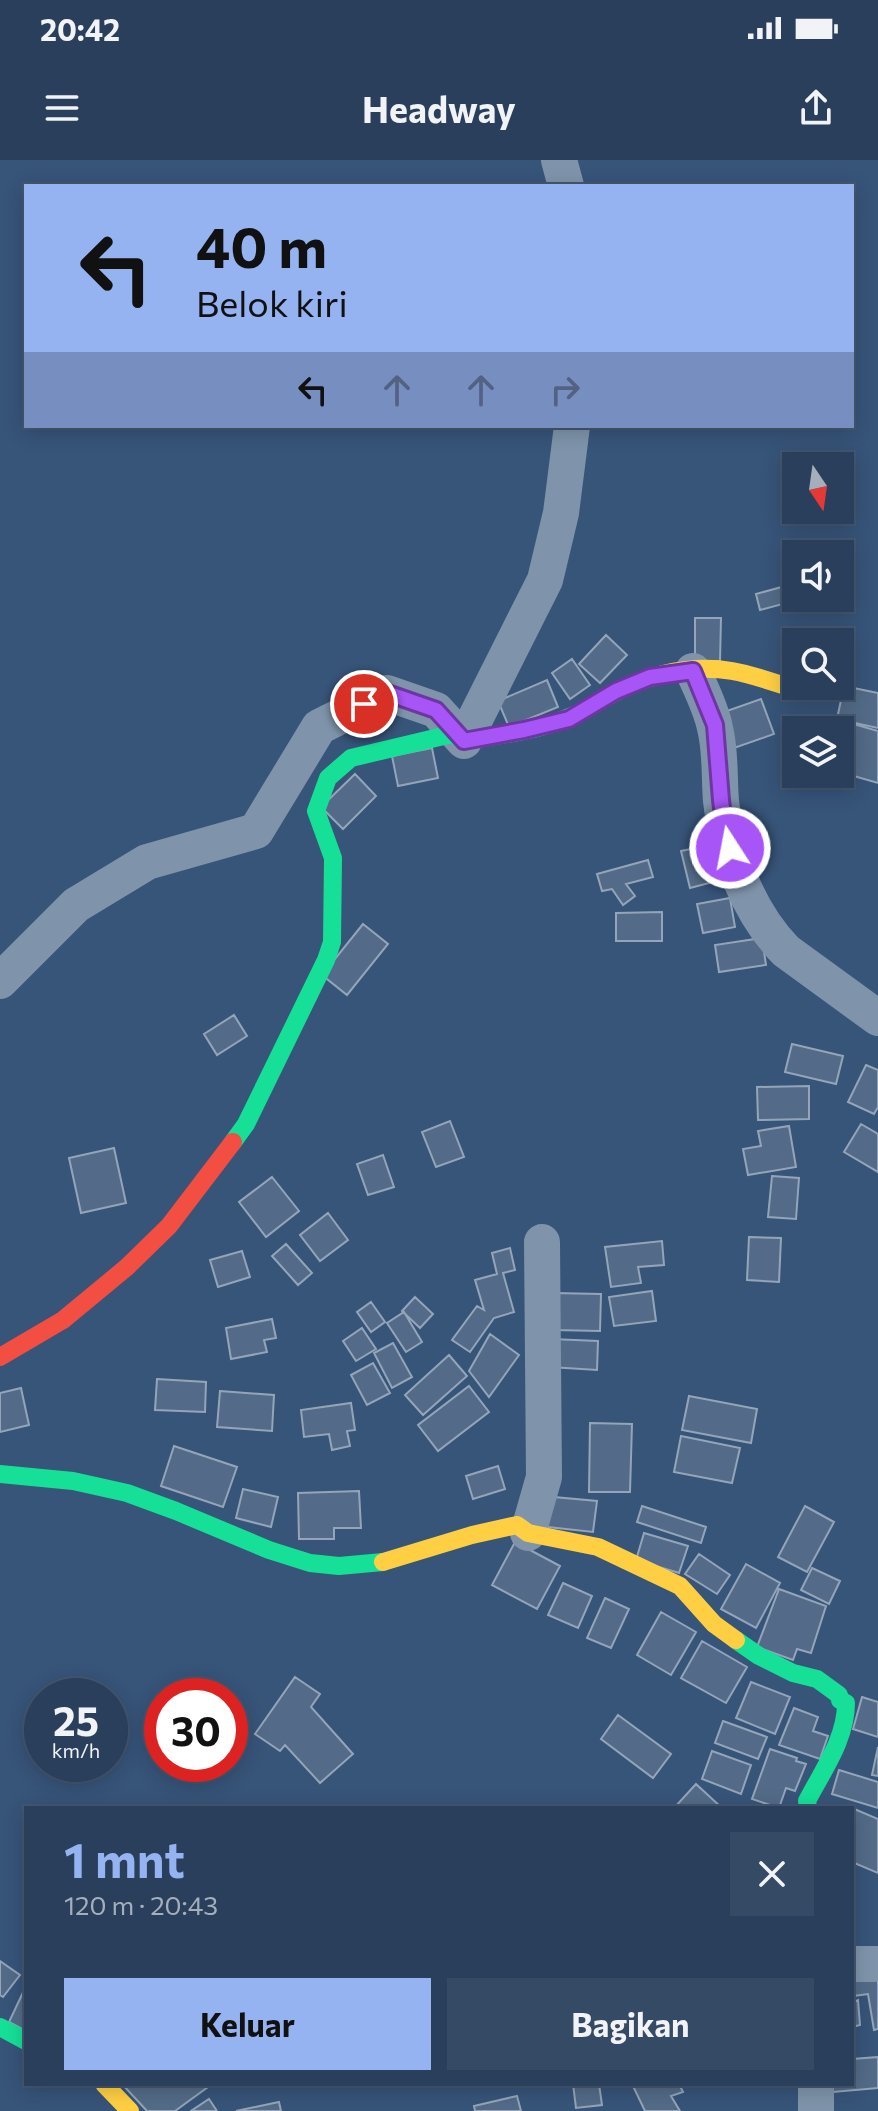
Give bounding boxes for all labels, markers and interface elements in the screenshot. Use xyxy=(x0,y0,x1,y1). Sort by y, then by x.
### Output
text: 20:42 xyxy=(40,10,120,47)
icon: menu xyxy=(40,86,84,130)
text: Headway xyxy=(362,86,516,130)
icon: share xyxy=(794,86,838,130)
text: 40 m xyxy=(196,211,327,280)
icon: left xyxy=(64,216,168,320)
text: Belok kiri xyxy=(196,280,348,324)
icon: left xyxy=(291,368,335,412)
icon: ahead xyxy=(375,368,419,412)
icon: ahead xyxy=(459,368,503,412)
icon: right xyxy=(543,368,587,412)
north arrow xyxy=(782,452,854,524)
map controls xyxy=(782,452,854,788)
button: sound xyxy=(782,540,854,612)
button: search xyxy=(782,628,854,700)
pin xyxy=(330,670,398,738)
icon: arrive xyxy=(342,682,386,726)
button: layers xyxy=(782,716,854,788)
position arrow xyxy=(688,806,772,890)
speed limit sign: 30 xyxy=(144,1678,248,1782)
text: 25 xyxy=(53,1695,99,1744)
text: km/h xyxy=(52,1738,100,1762)
text: 1 mnt xyxy=(64,1829,185,1888)
button: close xyxy=(730,1832,814,1916)
text: 120 m · 20:43 xyxy=(64,1889,218,1920)
button: Keluar xyxy=(64,1978,431,2070)
button: Bagikan xyxy=(447,1978,814,2070)

